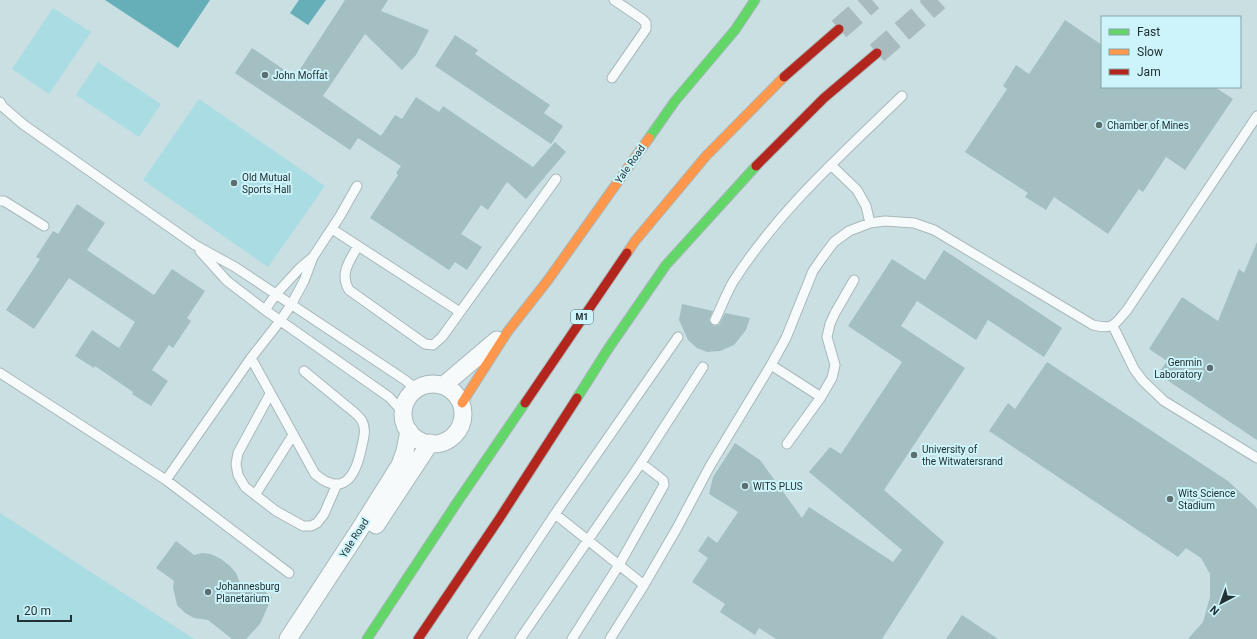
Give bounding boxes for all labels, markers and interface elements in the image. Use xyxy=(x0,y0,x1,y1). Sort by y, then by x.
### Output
legend xyxy=(1101,16,1241,88)
text: Fast xyxy=(1137,25,1160,39)
text: Slow xyxy=(1137,45,1163,59)
text: Jam xyxy=(1137,65,1161,79)
marker: John Moffat xyxy=(260,70,270,80)
place label: John Moffat xyxy=(273,70,328,81)
marker: Chamber of Mines xyxy=(1094,120,1104,130)
place label: Chamber of Mines xyxy=(1107,120,1189,131)
street label: Yale Road xyxy=(613,143,647,185)
place label: Old Mutual Sports Hall xyxy=(242,172,291,195)
marker: Old Mutual Sports Hall xyxy=(229,178,239,188)
road number: M1 xyxy=(571,310,593,324)
place label: Genmin Laboratory xyxy=(1154,357,1202,380)
marker: Genmin Laboratory xyxy=(1205,363,1215,373)
place label: University of the Witwatersrand xyxy=(922,444,1003,467)
marker: University of the Witwatersrand xyxy=(909,450,919,460)
marker: WITS PLUS xyxy=(740,481,750,491)
place label: WITS PLUS xyxy=(753,481,803,492)
place label: Wits Science Stadium xyxy=(1178,488,1235,511)
marker: Wits Science Stadium xyxy=(1165,494,1175,504)
street label: Yale Road xyxy=(337,516,371,560)
place label: Johannesburg Planetarium xyxy=(216,581,280,604)
north arrow xyxy=(1201,583,1241,623)
marker: Johannesburg Planetarium xyxy=(203,587,213,597)
scale bar xyxy=(18,597,71,623)
text: N xyxy=(1207,603,1222,618)
text: 20 m xyxy=(24,604,51,618)

